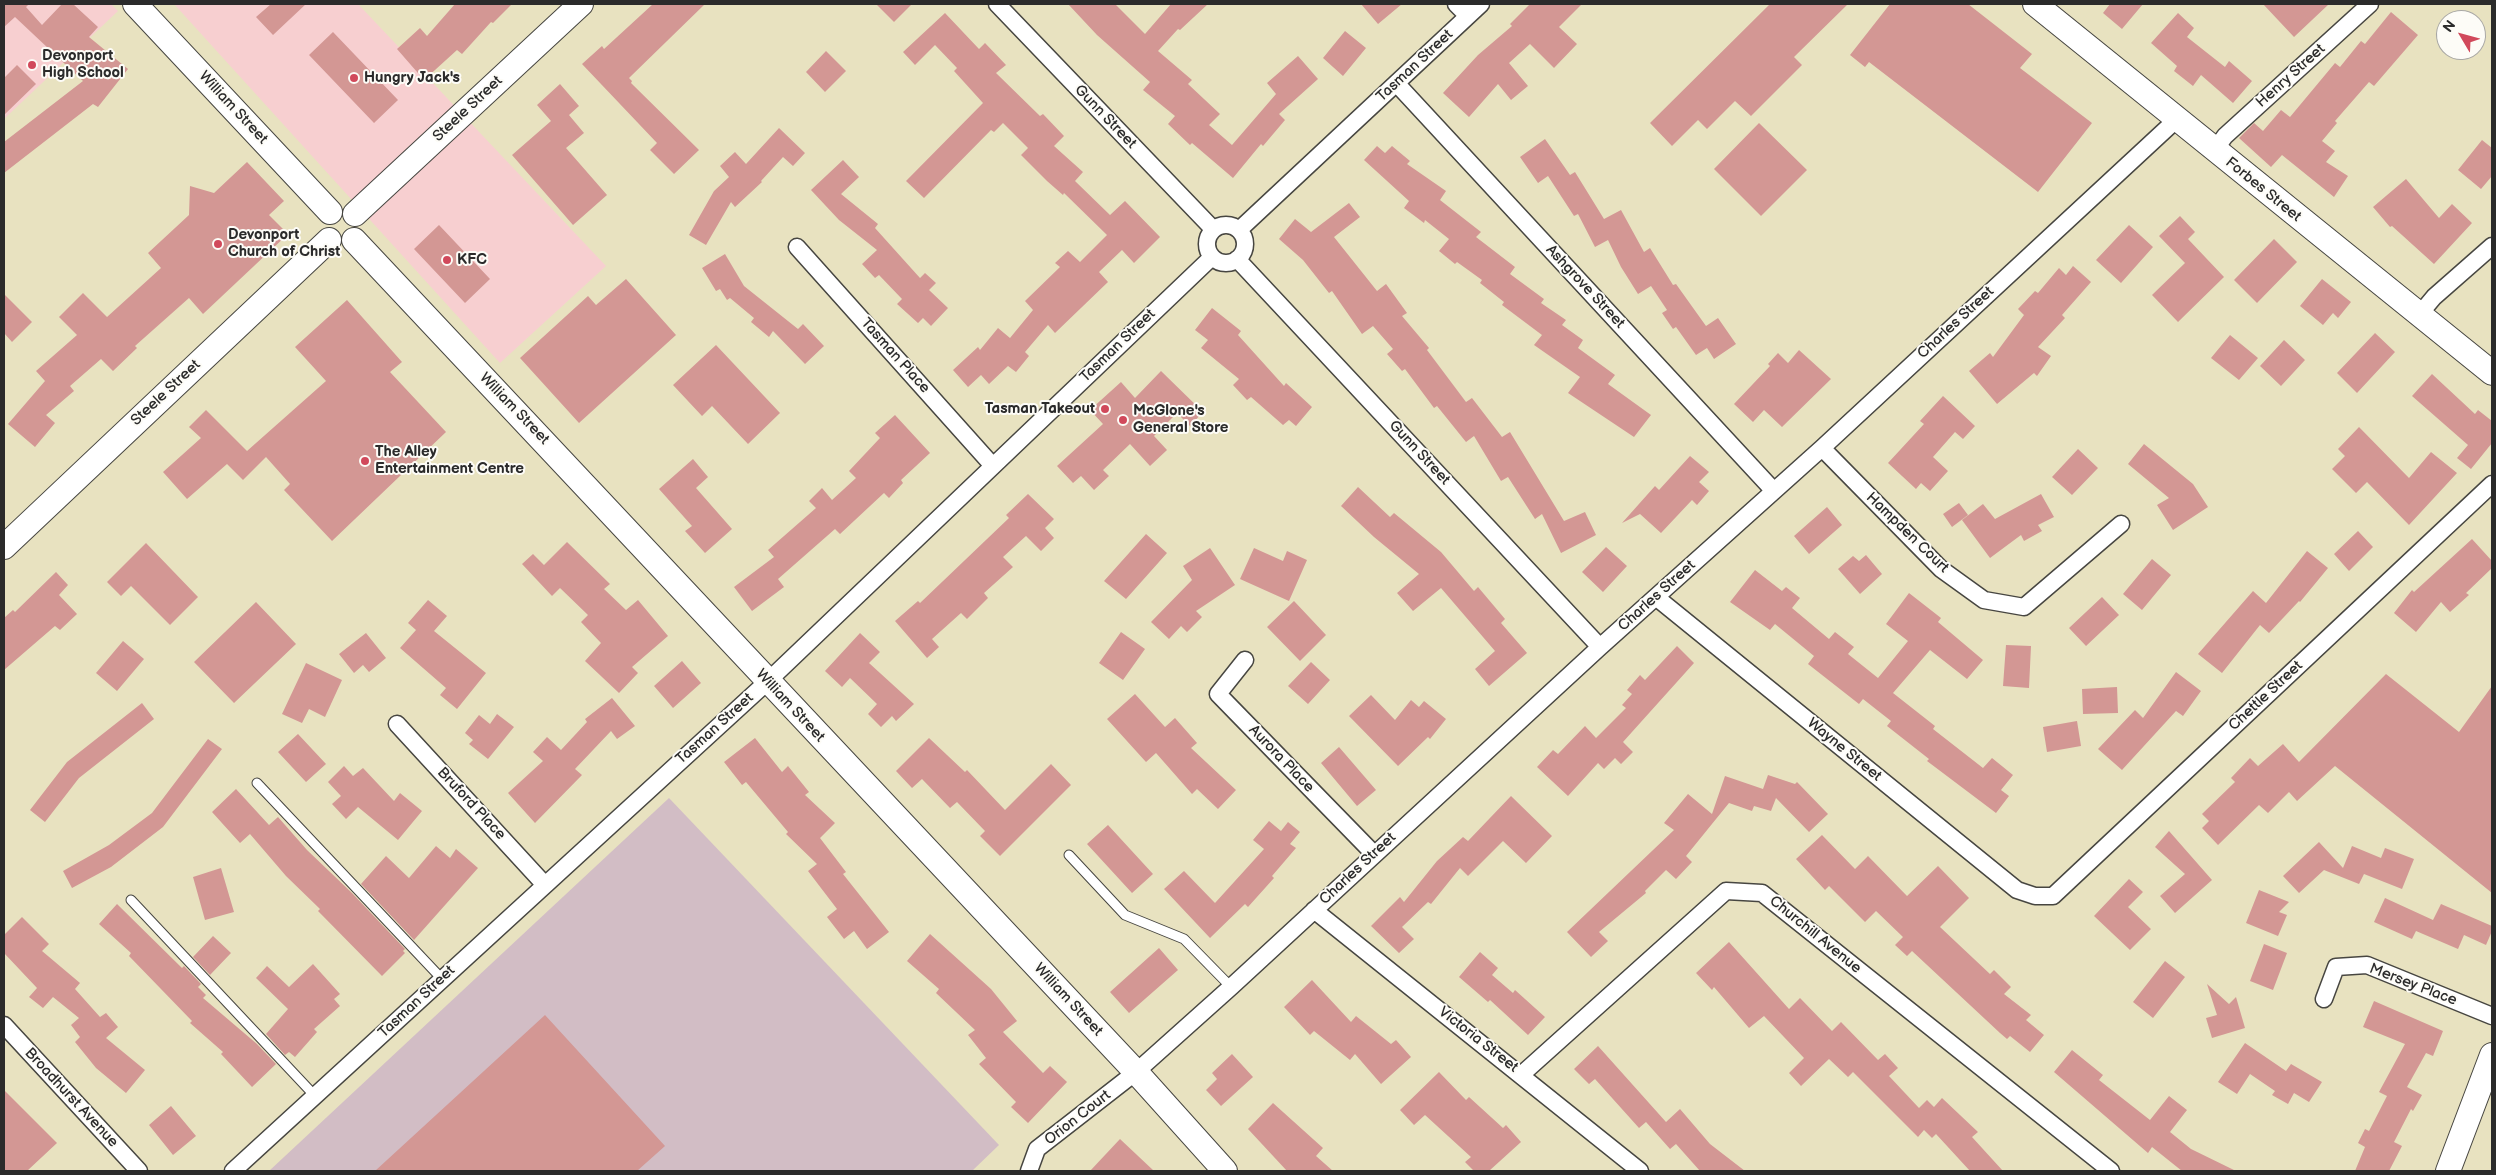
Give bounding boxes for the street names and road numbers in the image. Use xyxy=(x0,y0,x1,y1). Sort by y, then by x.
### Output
street label: Tasman Street xyxy=(1373,26,1457,106)
street label: Henry Street xyxy=(2253,40,2329,112)
street label: William Street xyxy=(195,68,271,148)
street label: Steele Street xyxy=(430,72,506,146)
street label: Gunn Street xyxy=(1070,81,1140,153)
street label: Forbes Street xyxy=(2221,154,2305,226)
street label: Ashgrove Street xyxy=(1542,241,1628,333)
street label: Charles Street xyxy=(1914,283,1998,363)
street label: Tasman Street xyxy=(1077,306,1159,386)
street label: Tasman Place xyxy=(857,315,933,397)
street label: Steele Street xyxy=(128,356,204,430)
street label: William Street xyxy=(475,369,553,449)
street label: Gunn Street xyxy=(1385,417,1453,489)
street label: Hampden Court xyxy=(1862,489,1952,577)
street label: Charles Street xyxy=(1615,557,1699,635)
street label: Chettle Street xyxy=(2225,657,2307,735)
street label: William Street xyxy=(752,666,828,746)
street label: Tasman Street xyxy=(673,690,757,768)
street label: Wayne Street xyxy=(1803,714,1885,786)
street label: Aurora Place xyxy=(1244,722,1318,796)
street label: Bruford Place xyxy=(433,764,509,844)
street label: Charles Street xyxy=(1316,829,1400,909)
street label: Churchill Avenue xyxy=(1765,892,1865,978)
street label: William Street xyxy=(1030,960,1106,1040)
street label: Mersey Place xyxy=(2367,960,2459,1010)
street label: Tasman Street xyxy=(375,962,459,1042)
street label: Victoria Street xyxy=(1435,1003,1521,1077)
street label: Broadhurst Avenue xyxy=(20,1045,122,1151)
street label: Orion Court xyxy=(1041,1087,1115,1149)

